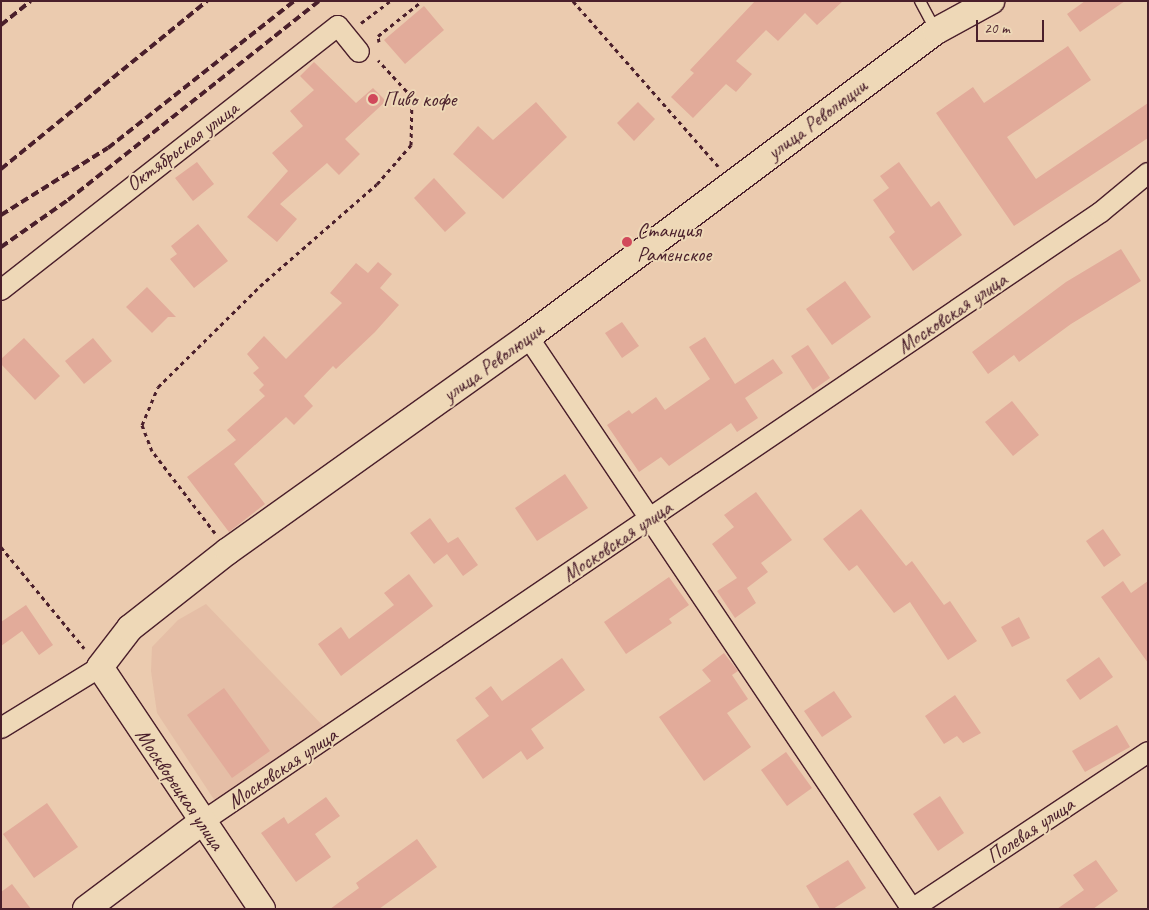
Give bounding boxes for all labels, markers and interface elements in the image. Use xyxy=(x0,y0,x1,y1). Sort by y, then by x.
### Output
scale bar xyxy=(979,10,1046,42)
text: 20 m xyxy=(984,19,1010,38)
street label: улица Революции xyxy=(762,73,872,165)
place label: Пиво кофе xyxy=(383,86,455,112)
marker: Пиво кофе xyxy=(367,93,379,105)
street label: Октябрьская улица xyxy=(121,95,243,197)
place label: Станция Раменское xyxy=(637,217,711,267)
marker: Станция Раменское xyxy=(621,236,633,248)
street label: Московская улица xyxy=(892,267,1012,359)
street label: улица Революции xyxy=(438,317,548,407)
street label: Московская улица xyxy=(557,495,677,587)
street label: Московская улица xyxy=(222,722,342,814)
street label: Москворецкая улица xyxy=(130,723,230,855)
street label: Полевая улица xyxy=(981,791,1079,869)

